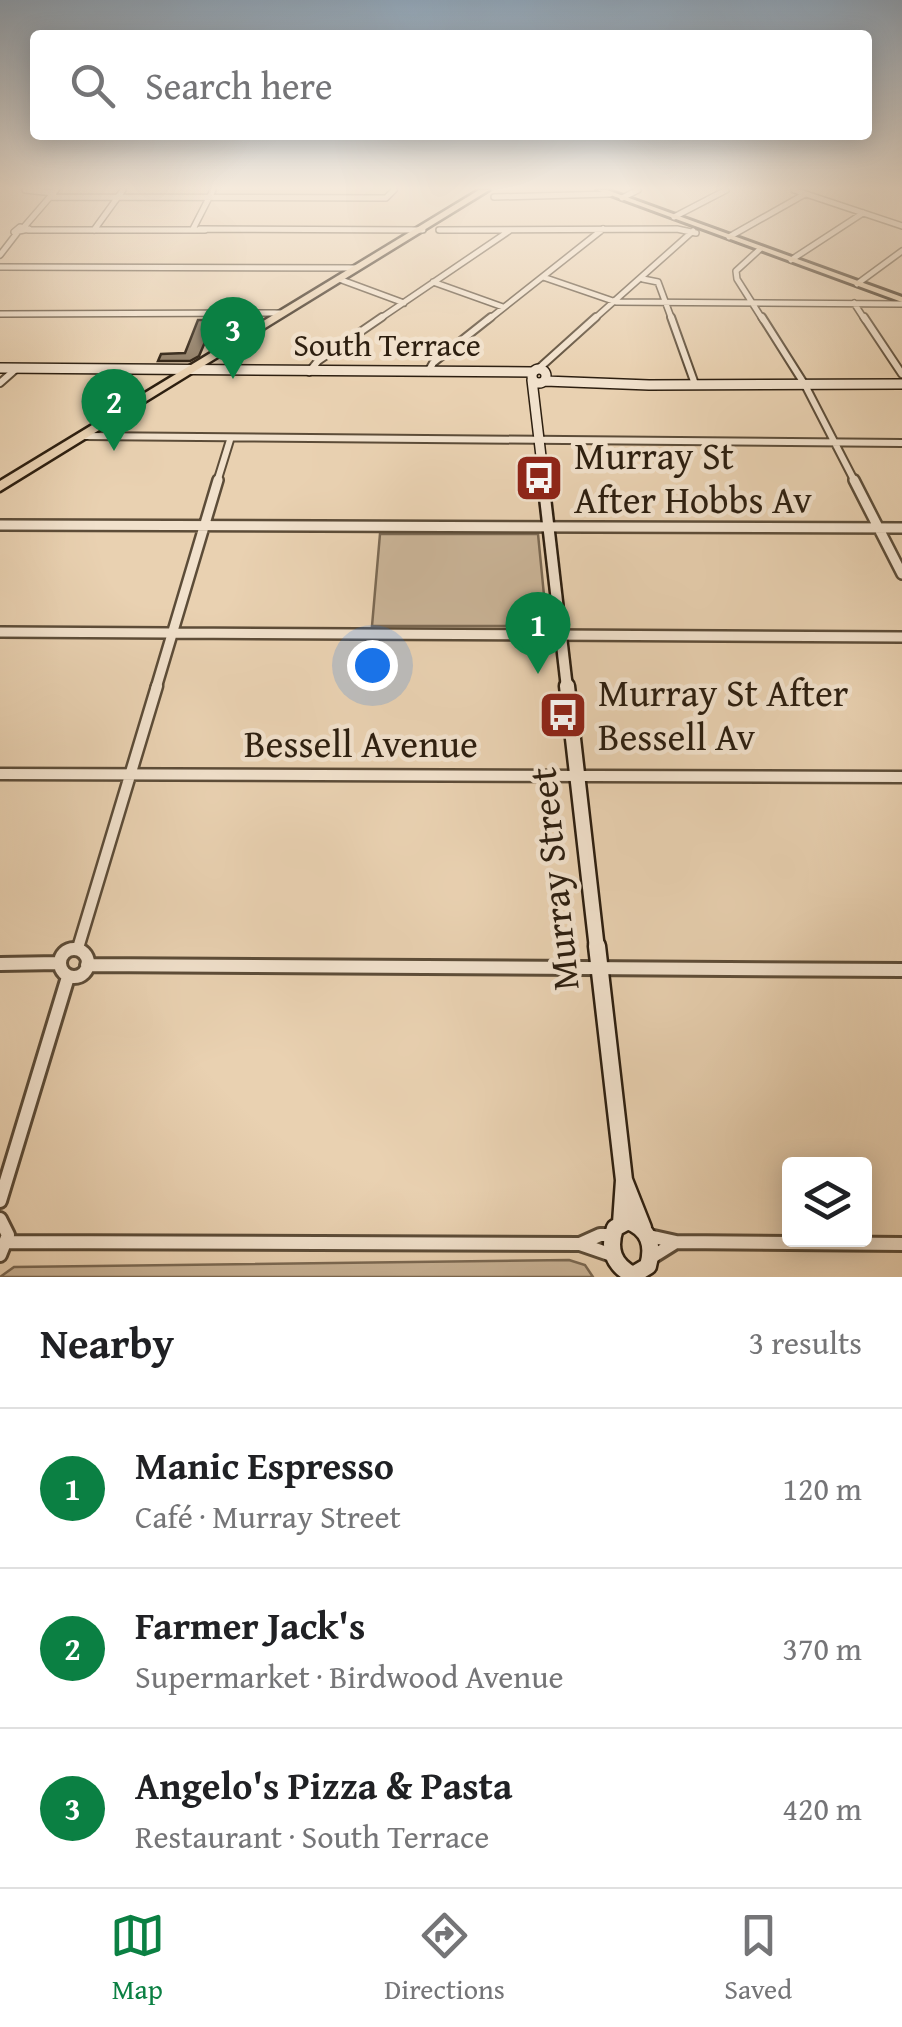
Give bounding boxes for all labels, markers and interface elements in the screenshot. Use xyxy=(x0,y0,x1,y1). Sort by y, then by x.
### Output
search box xyxy=(30,30,872,140)
text: Search here xyxy=(145,57,333,113)
icon: search xyxy=(65,58,120,113)
pin: 3 xyxy=(200,296,266,379)
street label: South Terrace xyxy=(293,321,481,368)
pin: 2 xyxy=(82,368,146,451)
place label: Murray St After Hobbs Av xyxy=(574,427,812,527)
bus stop icon: Murray St After Hobbs Av xyxy=(513,452,565,504)
pin: 1 xyxy=(506,592,570,674)
your location xyxy=(347,640,398,691)
place label: Murray St After Bessell Av xyxy=(598,664,849,764)
bus stop icon: Murray St After Bessell Av xyxy=(537,689,589,741)
street label: Bessell Avenue xyxy=(244,715,478,771)
street label: Murray Street xyxy=(513,765,593,993)
map controls xyxy=(782,1157,872,1247)
button: layers xyxy=(782,1157,872,1247)
text: Nearby xyxy=(40,1312,174,1373)
text: 3 results xyxy=(749,1319,862,1366)
text: Manic Espresso xyxy=(135,1437,394,1493)
text: 1 xyxy=(64,1465,81,1512)
text: 120 m xyxy=(783,1465,862,1512)
text: Café · Murray Street xyxy=(135,1493,401,1540)
text: Farmer Jack's xyxy=(135,1597,365,1653)
text: 2 xyxy=(64,1625,81,1672)
text: 370 m xyxy=(783,1625,862,1672)
text: Supermarket · Birdwood Avenue xyxy=(135,1653,564,1700)
text: Angelo's Pizza & Pasta xyxy=(135,1757,512,1813)
text: 3 xyxy=(64,1785,81,1832)
text: 420 m xyxy=(783,1785,862,1832)
text: Restaurant · South Terrace xyxy=(135,1813,489,1860)
tab: Map xyxy=(110,1908,165,2009)
tab: Directions xyxy=(384,1908,505,2009)
tab: Saved xyxy=(724,1908,792,2009)

